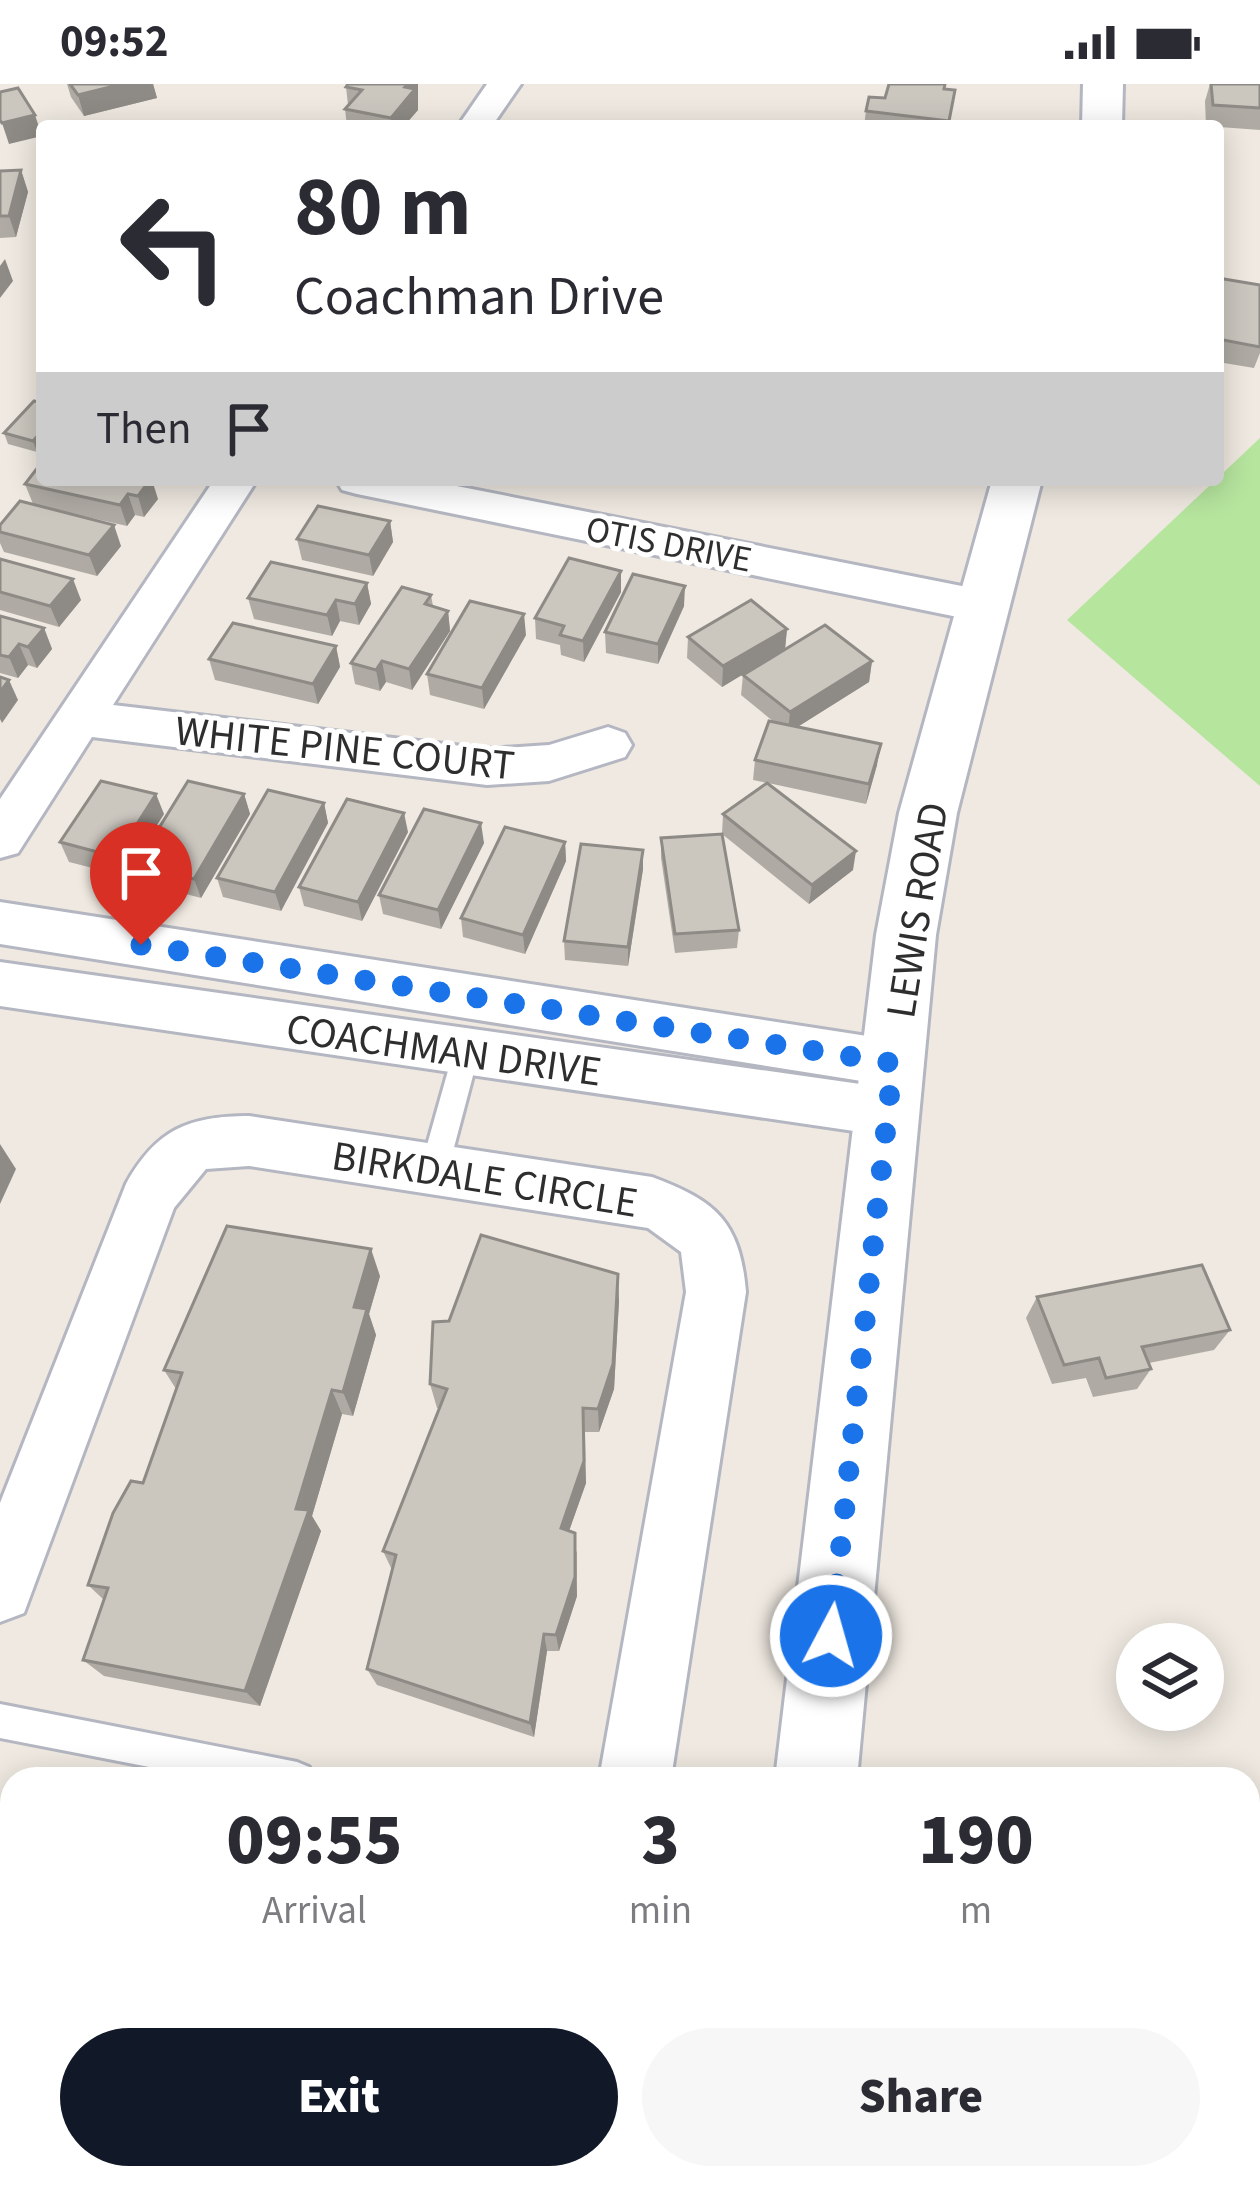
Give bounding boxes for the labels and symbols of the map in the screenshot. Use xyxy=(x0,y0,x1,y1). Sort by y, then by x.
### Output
street label: OTIS DRIVE xyxy=(581,503,756,586)
street label: WHITE PINE COURT xyxy=(172,701,517,797)
street label: LEWIS ROAD xyxy=(871,798,965,1022)
pin xyxy=(90,822,192,945)
street label: COACHMAN DRIVE xyxy=(282,999,605,1103)
street label: BIRKDALE CIRCLE xyxy=(328,1126,642,1234)
position arrow xyxy=(768,1573,894,1699)

